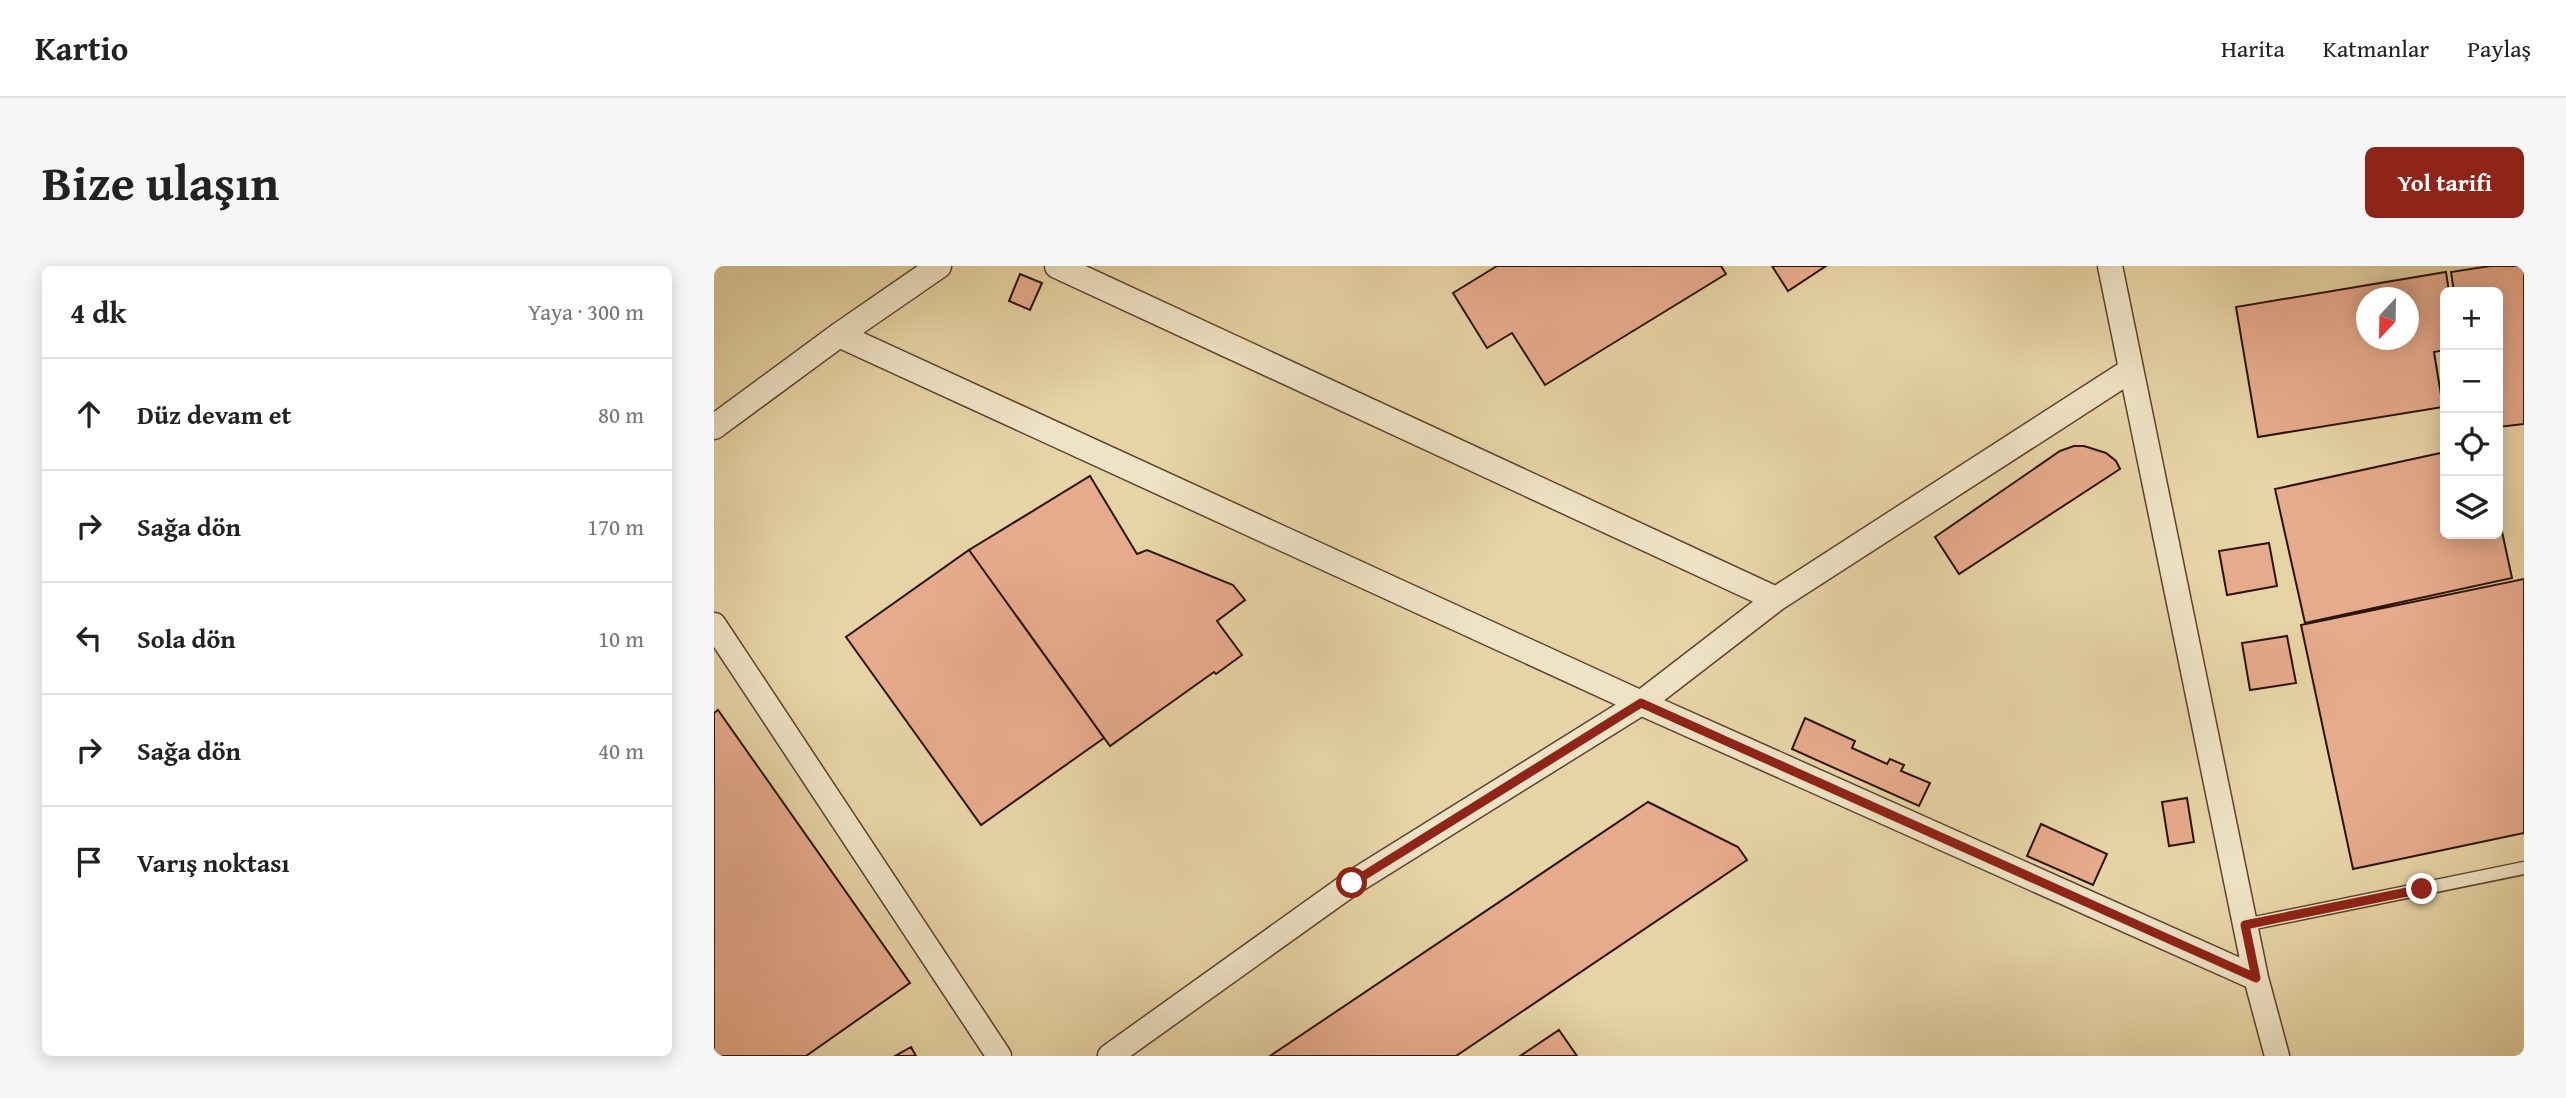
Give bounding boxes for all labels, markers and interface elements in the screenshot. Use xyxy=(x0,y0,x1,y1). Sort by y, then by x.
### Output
text: Kartio xyxy=(35,24,128,72)
text: Harita xyxy=(2221,31,2285,66)
text: Katmanlar xyxy=(2323,31,2429,66)
text: Paylaş xyxy=(2467,31,2531,66)
text: Bize ulaşın xyxy=(42,146,279,218)
button: Yol tarifi xyxy=(2365,147,2524,218)
north arrow xyxy=(2356,287,2419,350)
map controls xyxy=(2440,287,2503,539)
button: + xyxy=(2440,287,2503,350)
text: 4 dk xyxy=(70,290,126,334)
text: Yaya · 300 m xyxy=(528,295,644,328)
button: − xyxy=(2440,350,2503,413)
icon: ahead xyxy=(70,395,108,433)
text: Düz devam et xyxy=(137,395,291,434)
text: 80 m xyxy=(598,398,644,431)
button: locate xyxy=(2440,413,2503,476)
button: layers xyxy=(2440,476,2503,539)
icon: right xyxy=(70,507,108,545)
text: Sağa dön xyxy=(137,507,241,546)
text: 170 m xyxy=(587,510,644,543)
icon: left xyxy=(70,619,108,657)
text: Sola dön xyxy=(137,619,236,658)
text: 10 m xyxy=(598,622,644,655)
icon: right xyxy=(70,731,108,769)
text: Sağa dön xyxy=(137,731,241,770)
text: 40 m xyxy=(598,734,644,767)
icon: arrive xyxy=(70,843,108,881)
text: Varış noktası xyxy=(137,843,289,882)
route start xyxy=(1336,867,1367,898)
route end xyxy=(2406,873,2437,904)

